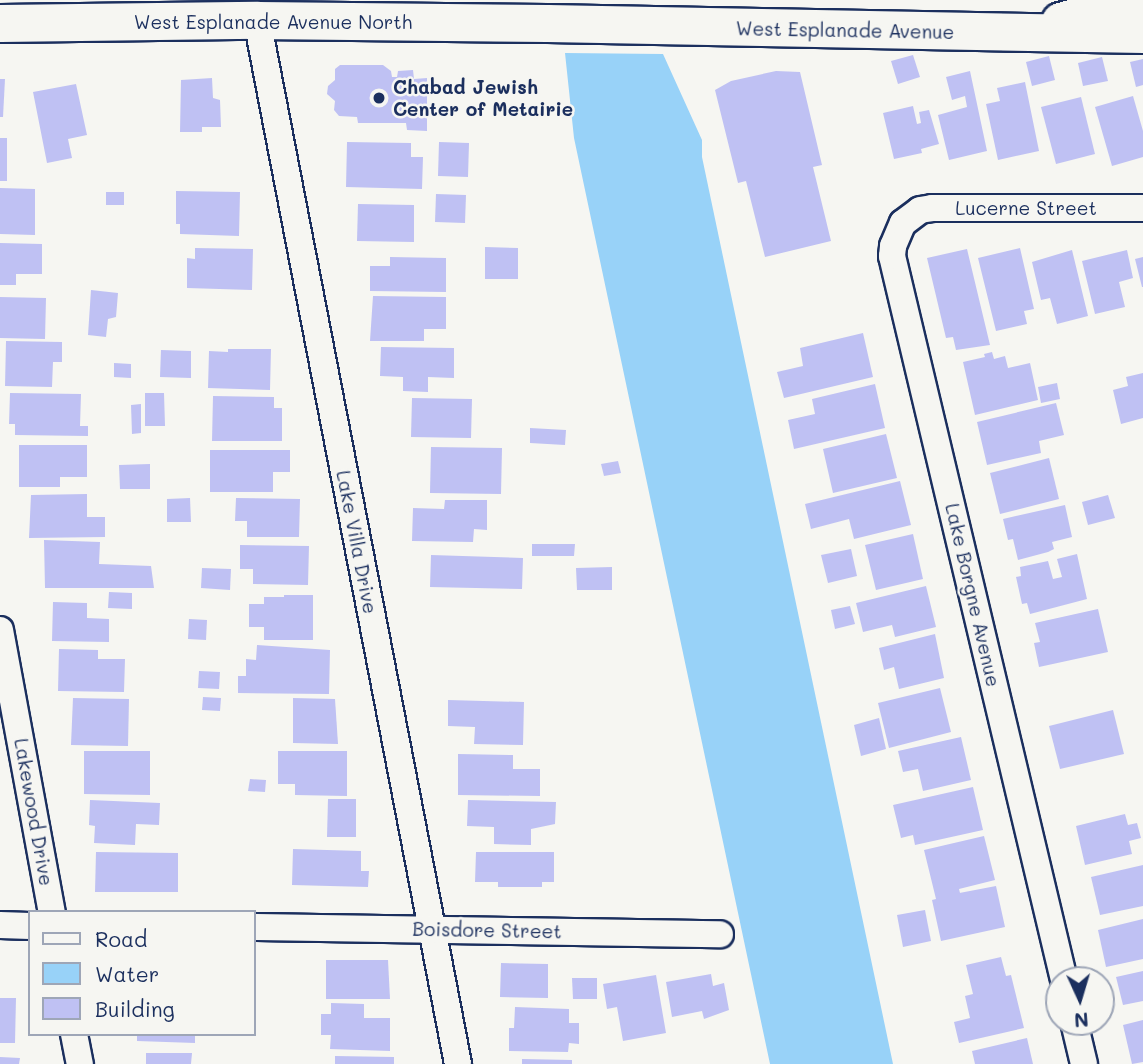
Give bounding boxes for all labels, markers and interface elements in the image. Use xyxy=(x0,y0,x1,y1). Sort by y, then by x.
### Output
street label: West Esplanade Avenue North xyxy=(134,11,412,33)
street label: West Esplanade Avenue xyxy=(736,17,954,43)
place label: Chabad Jewish Center of Metairie xyxy=(393,76,573,120)
marker: Chabad Jewish Center of Metairie xyxy=(371,90,387,106)
street label: Lucerne Street xyxy=(955,197,1097,219)
street label: Lake Villa Drive xyxy=(332,468,382,616)
street label: Lake Borgne Avenue xyxy=(941,501,1005,689)
street label: Lakewood Drive xyxy=(10,737,58,887)
legend xyxy=(28,910,256,1036)
street label: Boisdore Street xyxy=(412,917,562,943)
text: Road xyxy=(95,925,147,952)
text: Water xyxy=(95,960,159,987)
north arrow xyxy=(1045,966,1115,1036)
text: Building xyxy=(95,995,175,1022)
text: N xyxy=(1073,1007,1089,1033)

